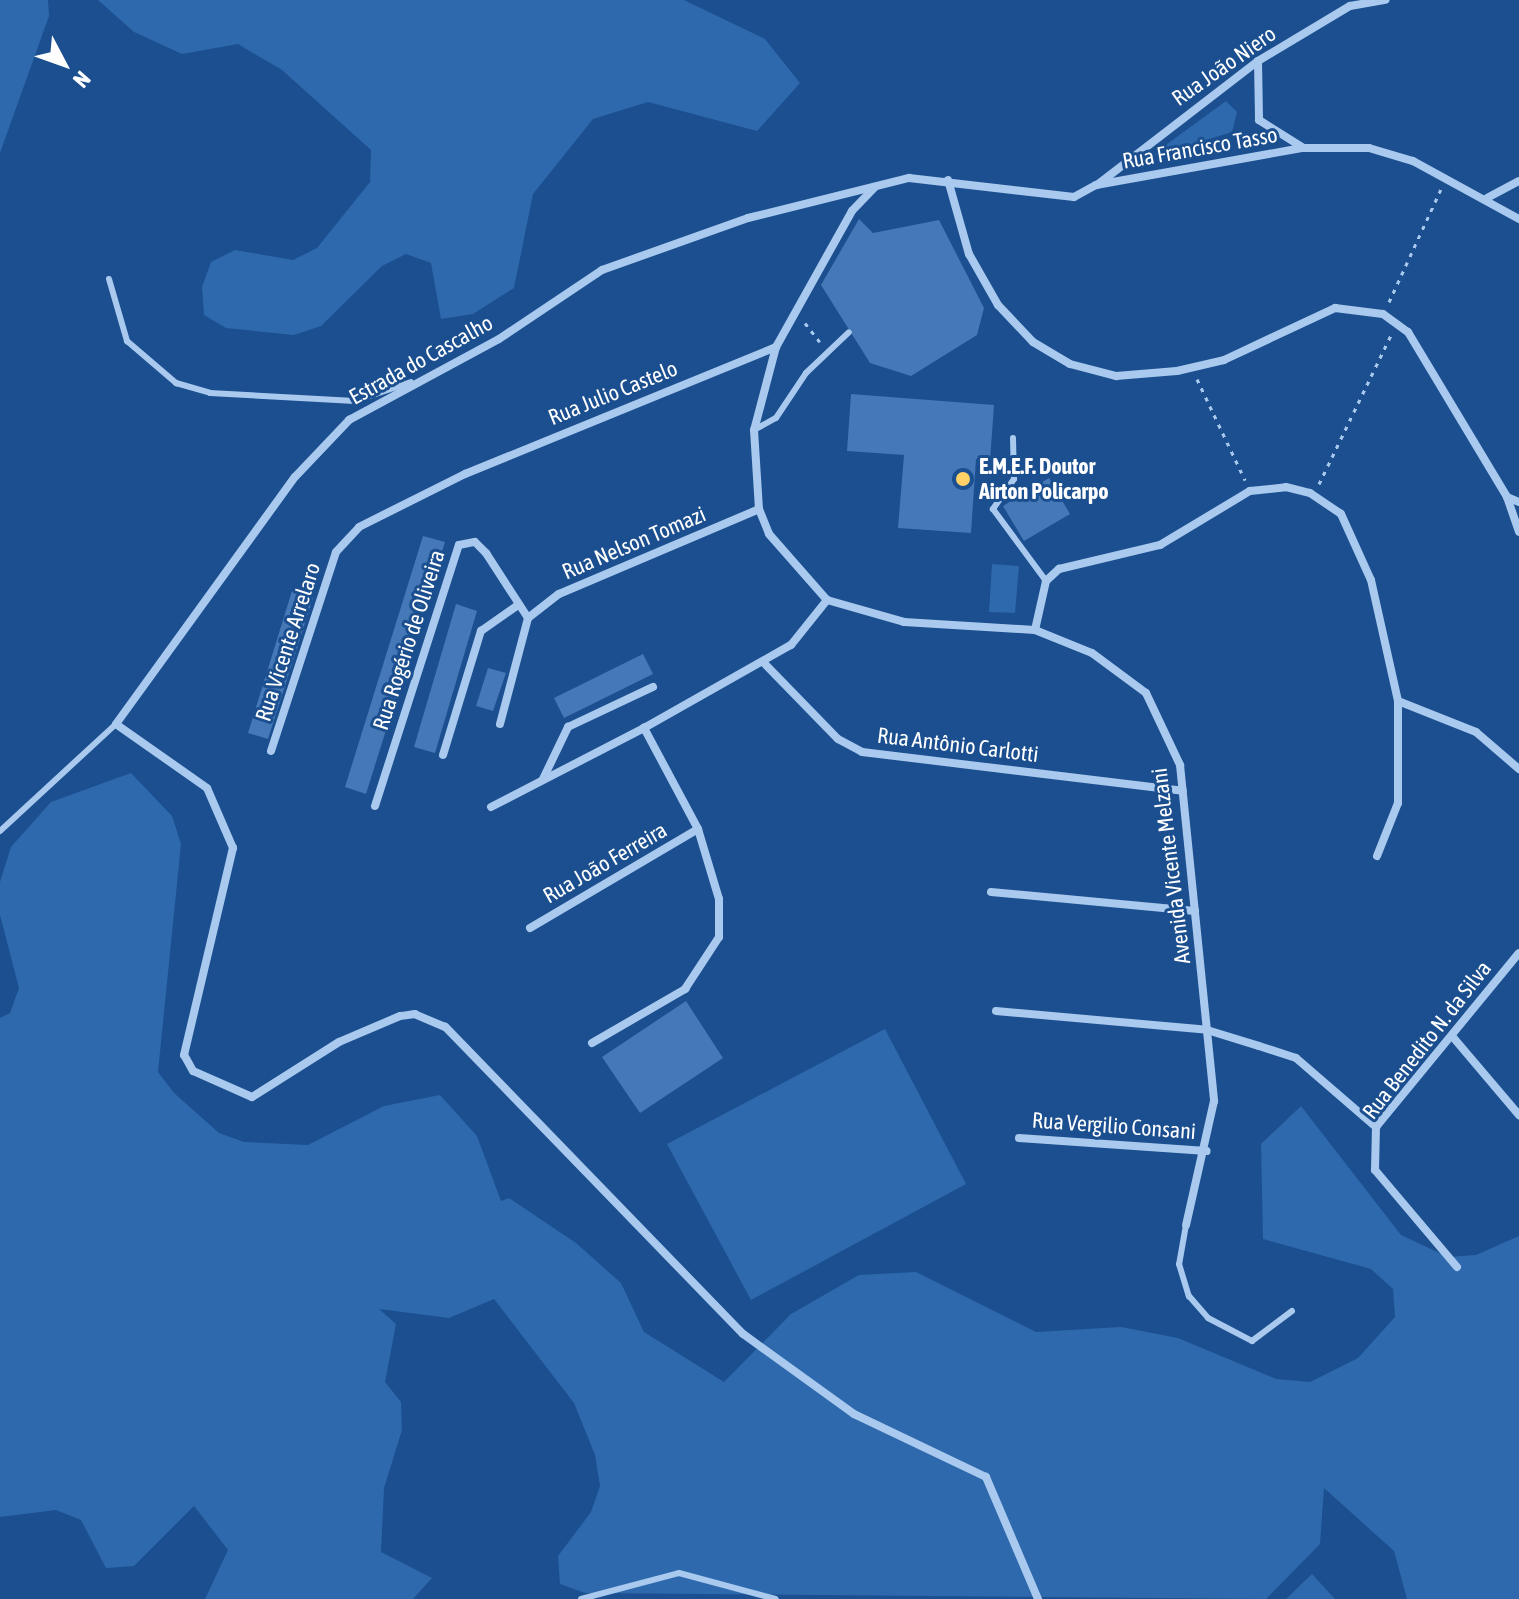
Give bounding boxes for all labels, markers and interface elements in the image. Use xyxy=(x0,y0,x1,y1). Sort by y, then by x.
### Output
street label: Rua João Niero xyxy=(1167,21,1281,111)
north arrow xyxy=(24,24,104,104)
text: N xyxy=(68,66,96,93)
street label: Rua Francisco Tasso xyxy=(1120,121,1280,175)
street label: Estrada do Cascalho xyxy=(344,310,498,410)
street label: Rua Julio Castelo xyxy=(545,355,681,431)
place label: E.M.E.F. Doutor Airton Policarpo xyxy=(979,453,1109,504)
marker: E.M.E.F. Doutor Airton Policarpo xyxy=(954,470,972,488)
street label: Rua Nelson Tomazi xyxy=(558,501,710,585)
street label: Rua Rogério de Oliveira xyxy=(367,547,451,733)
street label: Rua Vicente Arrelaro xyxy=(250,559,326,725)
street label: Rua Antônio Carlotti xyxy=(876,722,1040,768)
street label: Avenida Vicente Melzani xyxy=(1146,767,1196,965)
street label: Rua João Ferreira xyxy=(538,817,672,909)
street label: Rua Benedito N. da Silva xyxy=(1357,956,1497,1124)
street label: Rua Vergilio Consani xyxy=(1031,1107,1197,1145)

